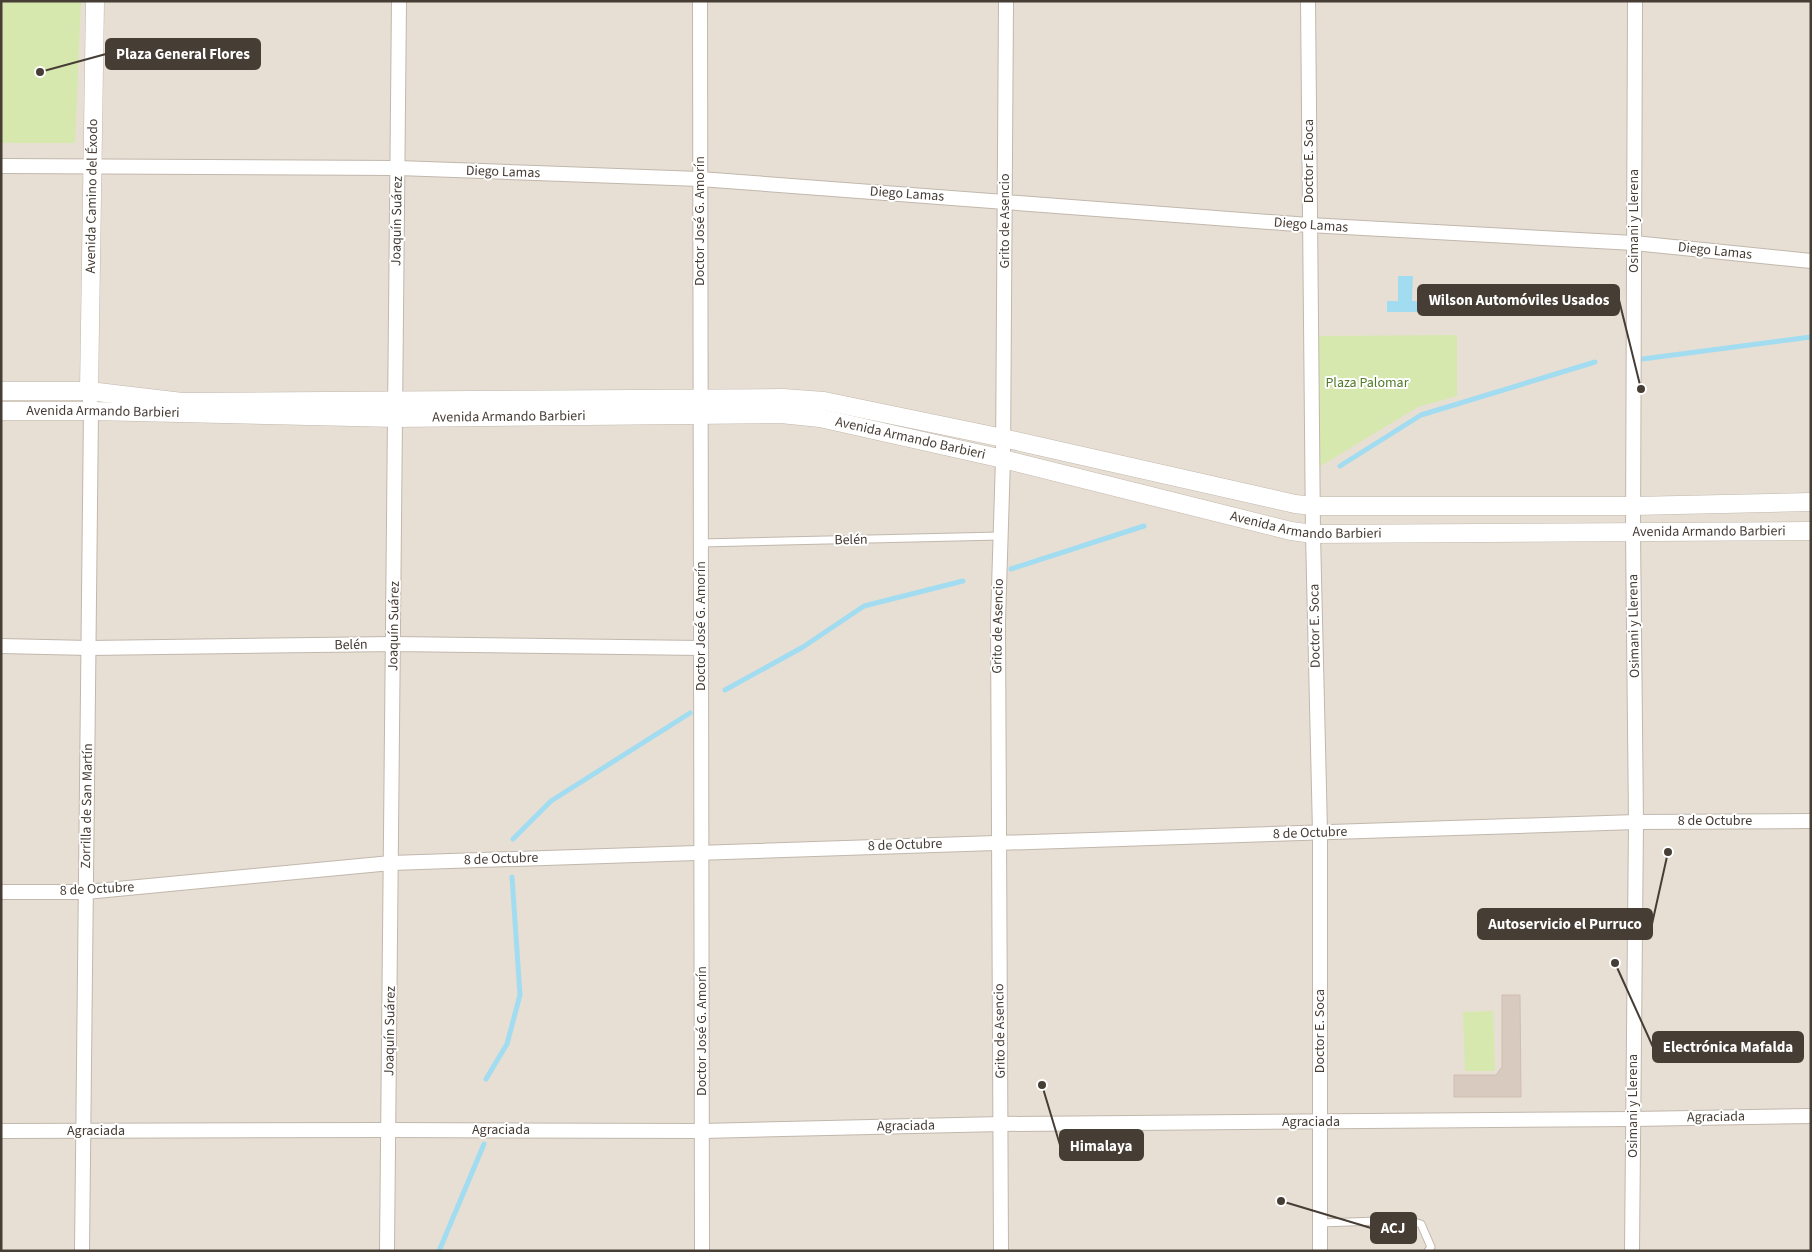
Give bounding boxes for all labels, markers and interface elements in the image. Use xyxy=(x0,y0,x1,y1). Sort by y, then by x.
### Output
callout: Plaza General Flores xyxy=(106,39,260,69)
text: Plaza General Flores xyxy=(116,44,250,65)
street label: Avenida Camino del Éxodo xyxy=(81,118,103,274)
street label: Doctor E. Soca xyxy=(1299,119,1319,203)
street label: Doctor José G. Amorín xyxy=(690,156,710,286)
street label: Diego Lamas xyxy=(465,161,541,183)
street label: Osimani y Llerena xyxy=(1624,169,1644,273)
street label: Grito de Asencio xyxy=(995,173,1015,269)
street label: Joaquín Suárez xyxy=(386,176,408,266)
street label: Diego Lamas xyxy=(869,181,945,207)
street label: Diego Lamas xyxy=(1273,212,1349,238)
street label: Diego Lamas xyxy=(1677,237,1753,265)
callout: Wilson Automóviles Usados xyxy=(1418,285,1619,315)
text: Wilson Automóviles Usados xyxy=(1429,290,1610,311)
park label: Plaza Palomar xyxy=(1325,373,1409,393)
street label: Avenida Armando Barbieri xyxy=(26,401,180,423)
street label: Avenida Armando Barbieri xyxy=(432,406,586,428)
street label: Avenida Armando Barbieri xyxy=(833,412,987,465)
street label: Avenida Armando Barbieri xyxy=(1228,506,1382,544)
street label: Avenida Armando Barbieri xyxy=(1632,521,1786,542)
street label: Belén xyxy=(834,530,868,550)
street label: Doctor José G. Amorín xyxy=(691,561,711,691)
street label: Osimani y Llerena xyxy=(1623,574,1645,678)
street label: Grito de Asencio xyxy=(987,578,1009,674)
street label: Joaquín Suárez xyxy=(383,581,405,671)
street label: Doctor E. Soca xyxy=(1304,584,1326,668)
street label: Belén xyxy=(334,635,368,655)
street label: Zorrilla de San Martín xyxy=(76,743,98,869)
street label: 8 de Octubre xyxy=(1678,811,1752,831)
street label: 8 de Octubre xyxy=(1272,822,1348,844)
street label: 8 de Octubre xyxy=(867,834,943,856)
street label: 8 de Octubre xyxy=(463,848,539,870)
street label: 8 de Octubre xyxy=(59,877,135,901)
callout: Autoservicio el Purruco xyxy=(1478,909,1652,939)
text: Autoservicio el Purruco xyxy=(1487,914,1642,935)
street label: Doctor José G. Amorín xyxy=(692,966,712,1096)
street label: Grito de Asencio xyxy=(989,983,1011,1079)
street label: Joaquín Suárez xyxy=(379,986,401,1076)
street label: Doctor E. Soca xyxy=(1310,989,1330,1073)
callout: Electrónica Mafalda xyxy=(1653,1032,1803,1062)
text: Electrónica Mafalda xyxy=(1663,1037,1793,1058)
street label: Osimani y Llerena xyxy=(1623,1054,1643,1158)
street label: Agraciada xyxy=(1687,1106,1745,1128)
street label: Agraciada xyxy=(1282,1112,1340,1132)
street label: Agraciada xyxy=(877,1115,935,1137)
street label: Agraciada xyxy=(472,1120,530,1140)
street label: Agraciada xyxy=(67,1121,125,1141)
callout: Himalaya xyxy=(1060,1130,1143,1160)
text: Himalaya xyxy=(1070,1136,1132,1157)
callout: ACJ xyxy=(1371,1213,1416,1243)
text: ACJ xyxy=(1380,1218,1405,1239)

